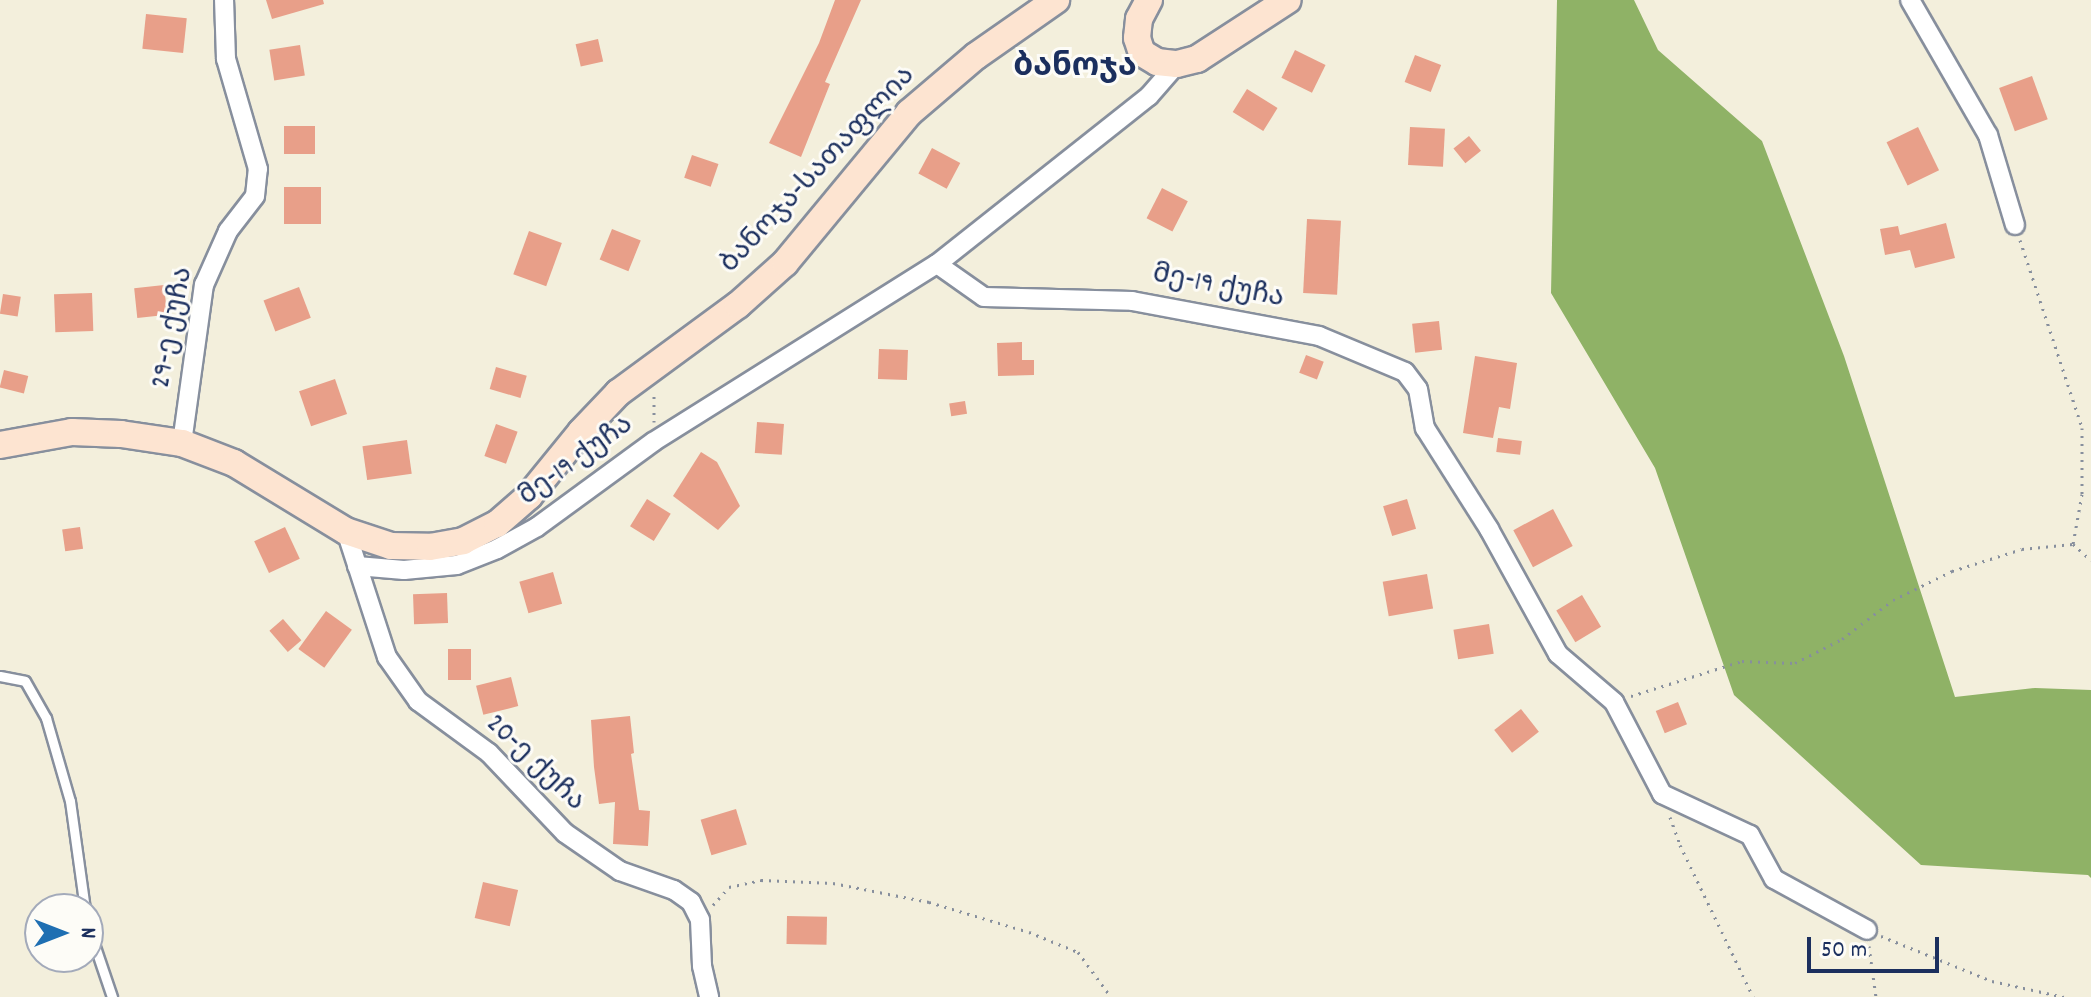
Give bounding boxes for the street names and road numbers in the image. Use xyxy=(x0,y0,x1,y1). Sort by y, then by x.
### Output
street label: ბანოჯა-სათაფლია xyxy=(714,61,924,281)
street label: მე-19 ქუჩა xyxy=(1149,259,1287,317)
street label: 29-ე ქუჩა xyxy=(146,264,202,392)
street label: მე-19 ქუჩა xyxy=(513,409,641,515)
street label: 20-ე ქუჩა xyxy=(477,708,591,820)

